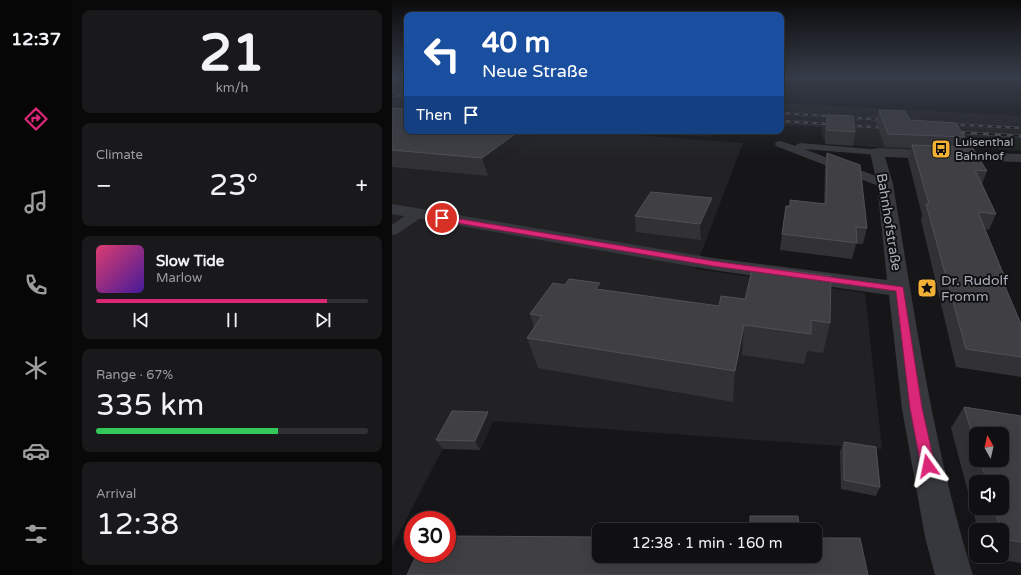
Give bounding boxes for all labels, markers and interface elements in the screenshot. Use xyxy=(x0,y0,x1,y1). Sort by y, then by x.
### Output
text: 21 xyxy=(199,22,265,85)
text: 40 m xyxy=(482,26,550,60)
text: 12:37 xyxy=(11,28,61,50)
icon: left xyxy=(416,28,468,80)
text: Neue Straße xyxy=(482,60,588,82)
text: km/h xyxy=(216,80,248,96)
icon: arrive xyxy=(460,104,482,126)
icon: directions xyxy=(22,105,50,133)
text: Then xyxy=(416,106,452,124)
place label: Luisenthal Bahnhof xyxy=(955,135,1014,163)
bus stop icon: Luisenthal Bahnhof xyxy=(930,138,952,160)
text: Climate xyxy=(96,147,143,163)
text: 23° xyxy=(209,167,258,204)
street label: Bahnhofstraße xyxy=(873,172,905,272)
text: − xyxy=(96,173,112,199)
text: + xyxy=(356,173,368,199)
icon: music xyxy=(22,188,50,216)
pin xyxy=(425,201,459,235)
icon: arrive xyxy=(431,207,453,229)
text: Slow Tide xyxy=(156,252,224,270)
text: Marlow xyxy=(156,270,202,286)
icon: phone xyxy=(22,271,50,299)
place label: Dr. Rudolf Fromm xyxy=(941,272,1009,305)
place icon: Dr. Rudolf Fromm xyxy=(916,277,938,299)
icon: previous xyxy=(130,309,152,331)
icon: pause xyxy=(221,309,243,331)
icon: next xyxy=(312,309,334,331)
icon: climate xyxy=(22,354,50,382)
text: Range · 67% xyxy=(96,367,173,383)
text: 335 km xyxy=(96,387,204,424)
north arrow xyxy=(969,427,1009,467)
map controls xyxy=(969,427,1009,563)
icon: car xyxy=(22,437,50,465)
position arrow xyxy=(907,445,949,487)
button: sound xyxy=(969,475,1009,515)
text: Arrival xyxy=(96,486,136,502)
text: 12:38 xyxy=(96,506,179,543)
speed limit sign: 30 xyxy=(404,511,456,563)
icon: filters xyxy=(22,520,50,548)
button: search xyxy=(969,523,1009,563)
text: 12:38 · 1 min · 160 m xyxy=(632,534,782,552)

